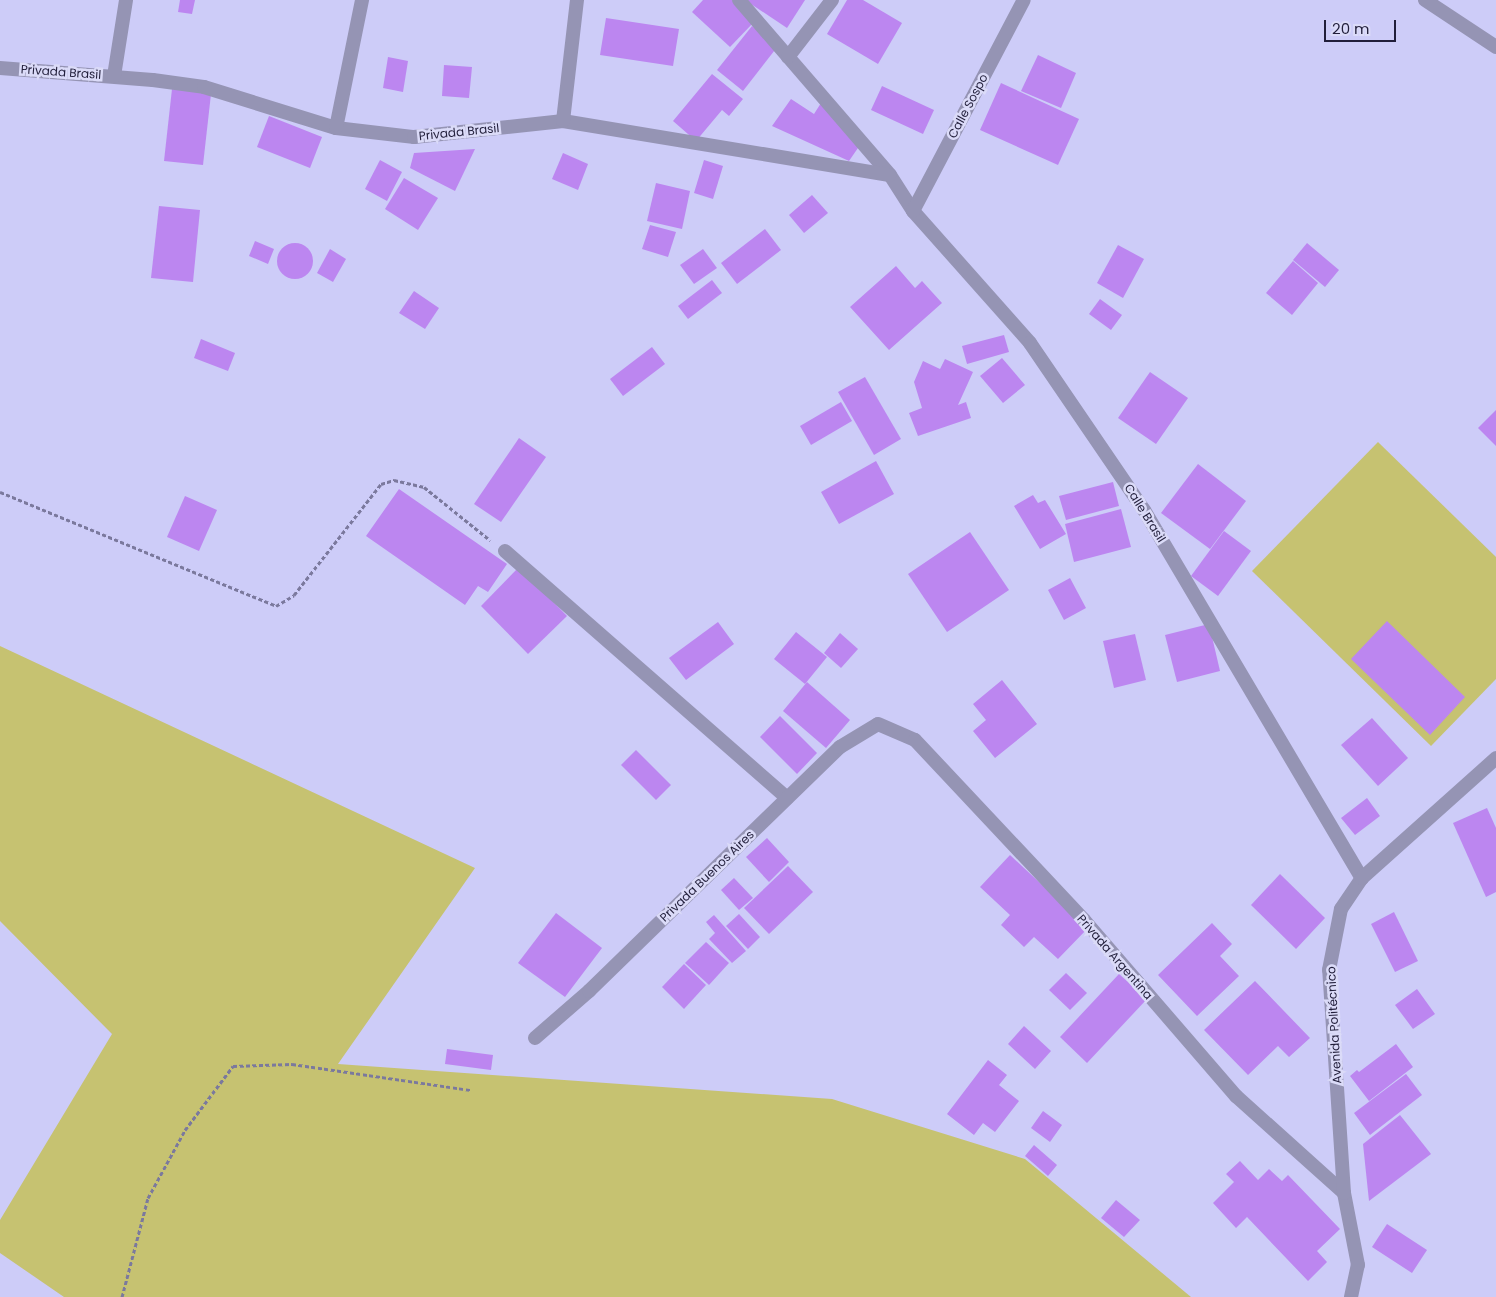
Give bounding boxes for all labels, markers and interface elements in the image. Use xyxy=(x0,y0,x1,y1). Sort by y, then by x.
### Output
scale bar xyxy=(1326,10,1398,42)
text: 20 m xyxy=(1332,18,1370,39)
street label: Privada Brasil xyxy=(20,62,102,82)
street label: Calle Sospo xyxy=(945,71,991,141)
street label: Privada Brasil xyxy=(418,121,500,143)
street label: Calle Brasil xyxy=(1121,481,1169,545)
street label: Privada Buenos Aires xyxy=(657,827,757,925)
street label: Privada Argentina xyxy=(1074,912,1156,1002)
street label: Avenida Politécnico xyxy=(1324,966,1344,1084)

